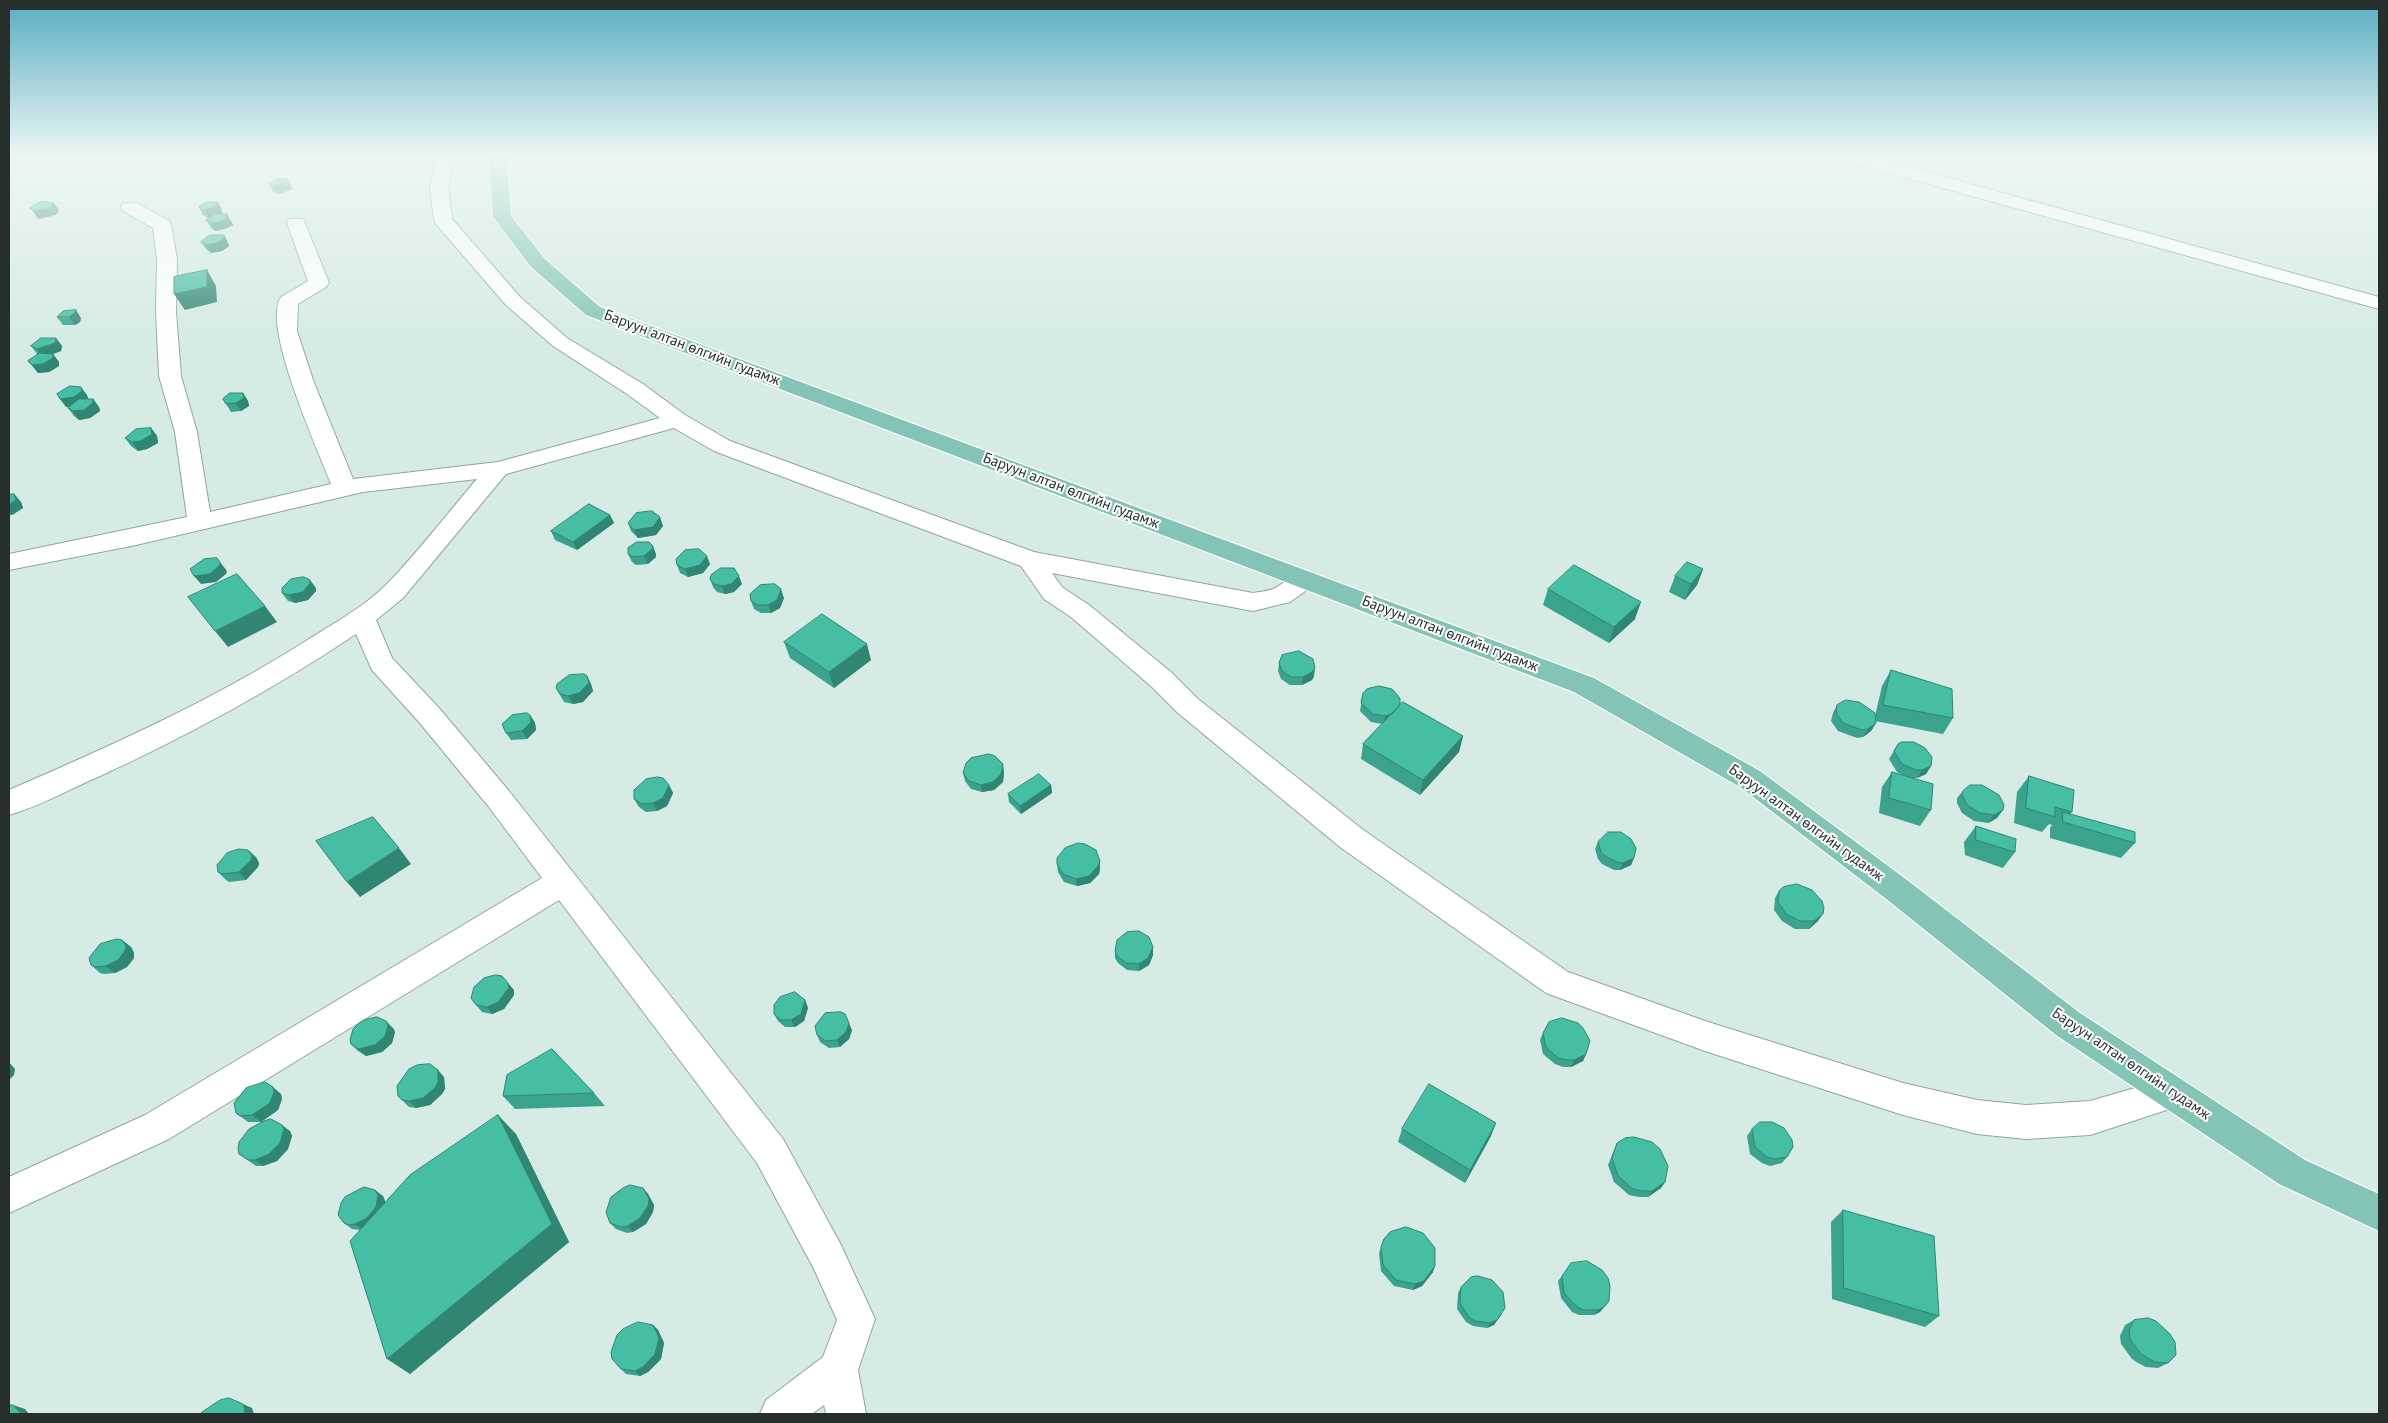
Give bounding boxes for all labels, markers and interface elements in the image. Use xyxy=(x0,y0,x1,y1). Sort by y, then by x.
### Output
street label: Баруун алтан өлгийн гудамж xyxy=(601,306,783,390)
street label: Баруун алтан өлгийн гудамж xyxy=(980,449,1162,533)
street label: Баруун алтан өлгийн гудамж xyxy=(1359,592,1541,676)
street label: Баруун алтан өлгийн гудамж xyxy=(1725,761,1887,885)
street label: Баруун алтан өлгийн гудамж xyxy=(2048,1004,2214,1124)

